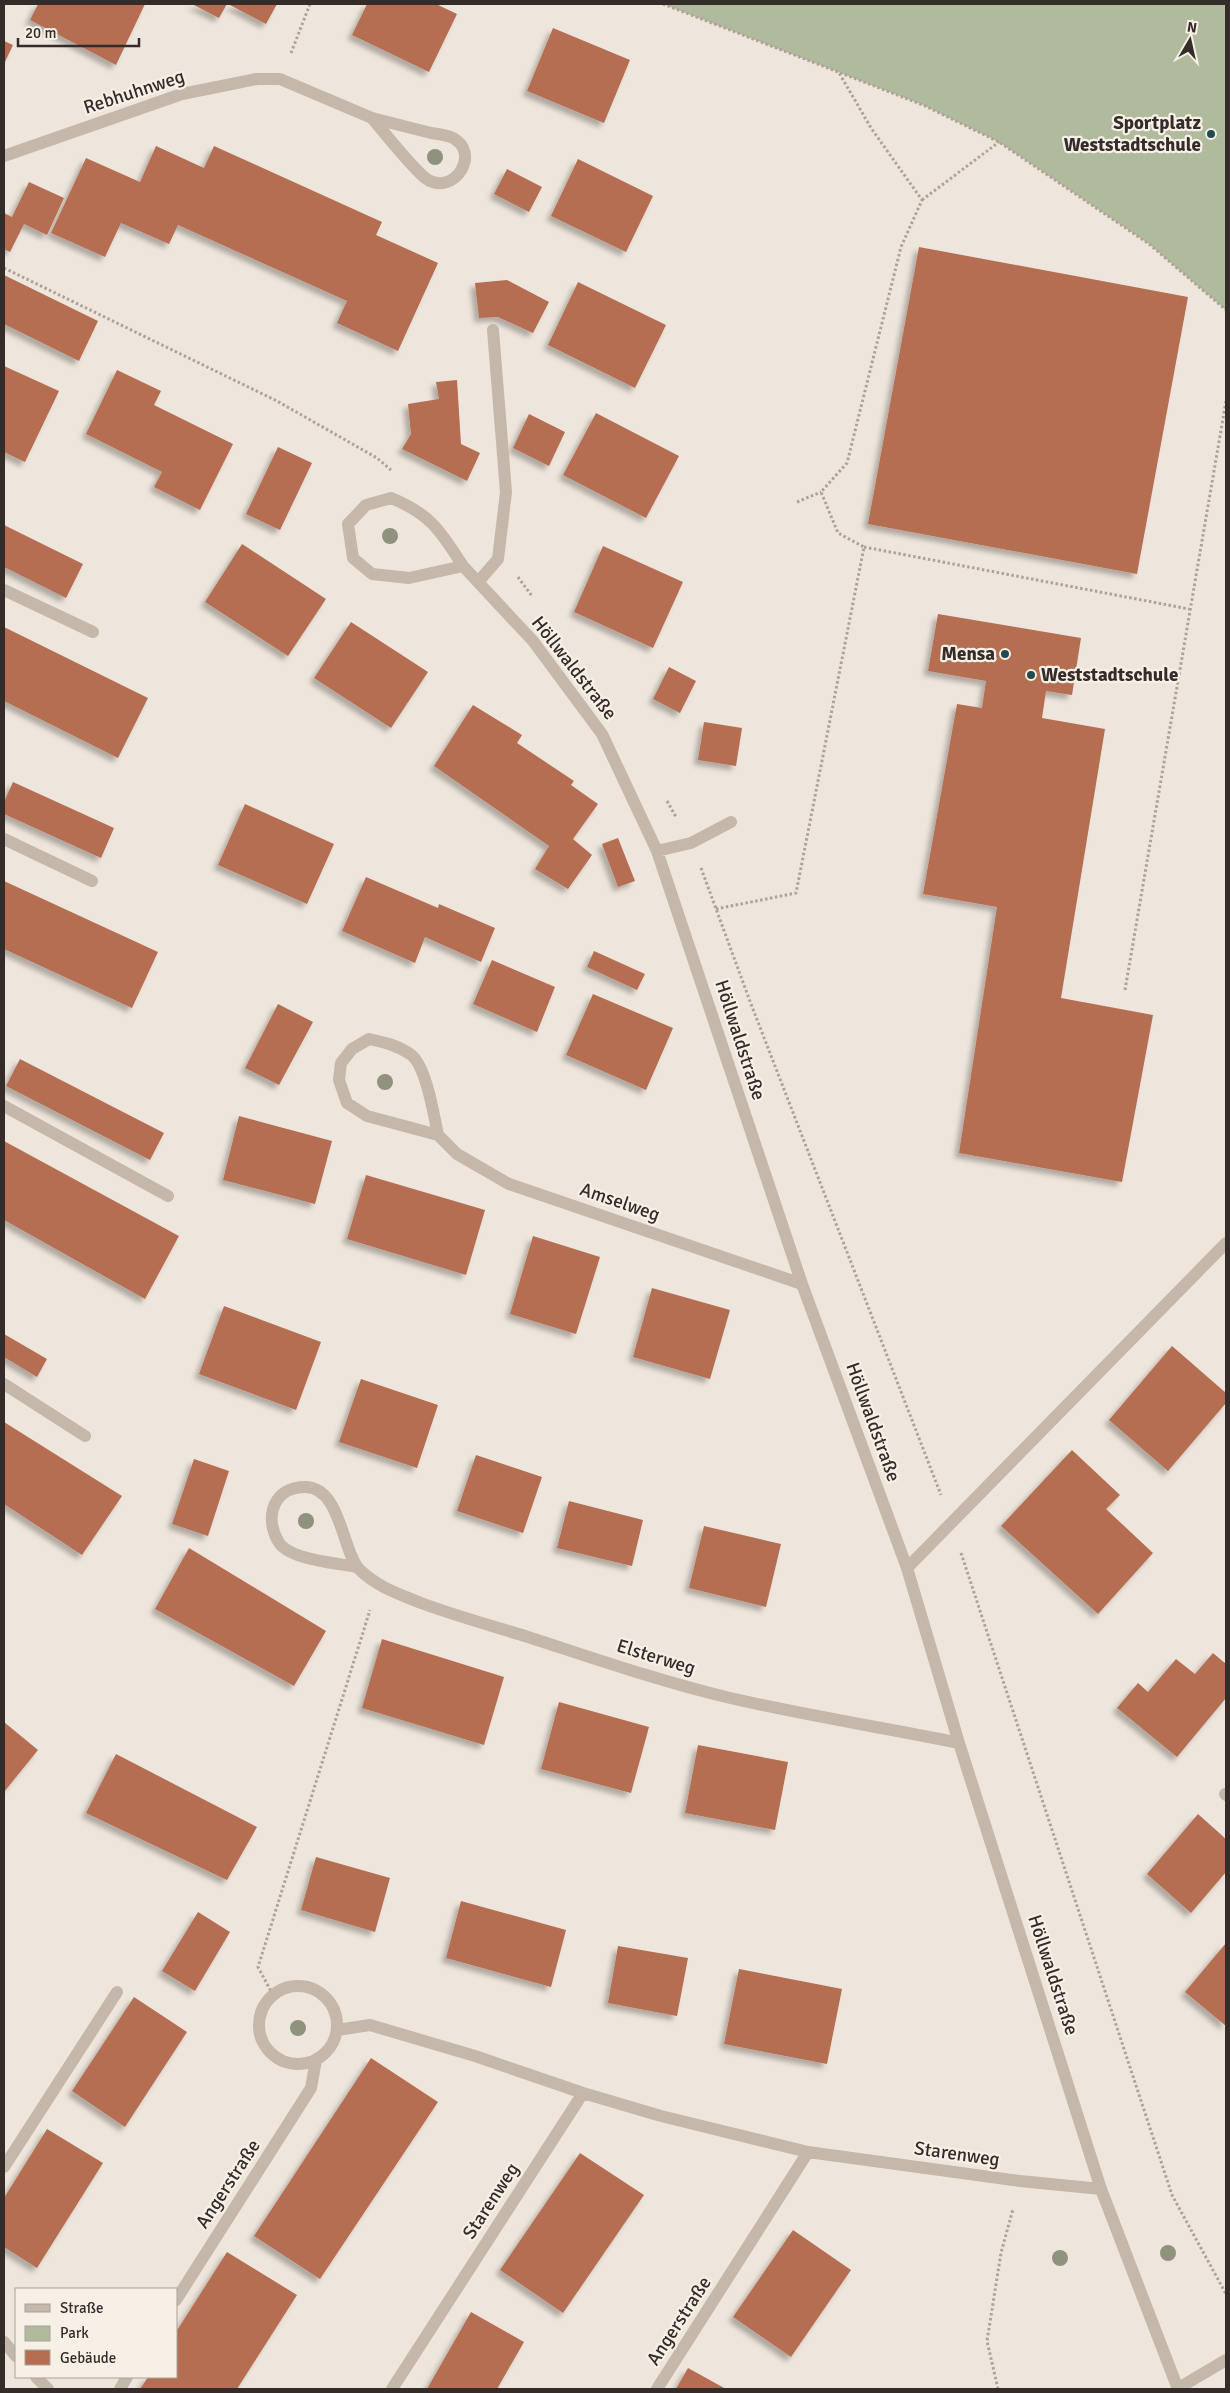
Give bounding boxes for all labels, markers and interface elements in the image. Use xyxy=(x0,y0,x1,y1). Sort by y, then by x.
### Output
scale bar xyxy=(18,15,139,47)
north arrow xyxy=(1165,15,1215,65)
text: N xyxy=(1186,18,1198,37)
text: 20 m xyxy=(25,24,56,42)
street label: Rebhuhnweg xyxy=(80,64,188,120)
place label: Sportplatz Weststadtschule xyxy=(1064,111,1201,157)
marker: Sportplatz Weststadtschule xyxy=(1205,128,1217,140)
street label: Höllwaldstraße xyxy=(526,611,622,725)
place label: Mensa xyxy=(941,642,995,666)
marker: Mensa xyxy=(999,648,1011,660)
place label: Weststadtschule xyxy=(1041,663,1178,687)
marker: Weststadtschule xyxy=(1025,669,1037,681)
street label: Höllwaldstraße xyxy=(709,977,771,1103)
street label: Amselweg xyxy=(577,1177,663,1227)
street label: Höllwaldstraße xyxy=(840,1359,906,1485)
street label: Elsterweg xyxy=(614,1634,698,1680)
street label: Höllwaldstraße xyxy=(1022,1912,1084,2038)
street label: Angerstraße xyxy=(190,2135,266,2233)
street label: Starenweg xyxy=(913,2136,1001,2172)
street label: Starenweg xyxy=(457,2158,525,2244)
street label: Angerstraße xyxy=(641,2272,717,2370)
legend xyxy=(15,2288,178,2378)
text: Straße xyxy=(60,2299,104,2317)
text: Park xyxy=(60,2324,89,2342)
text: Gebäude xyxy=(60,2349,116,2367)

